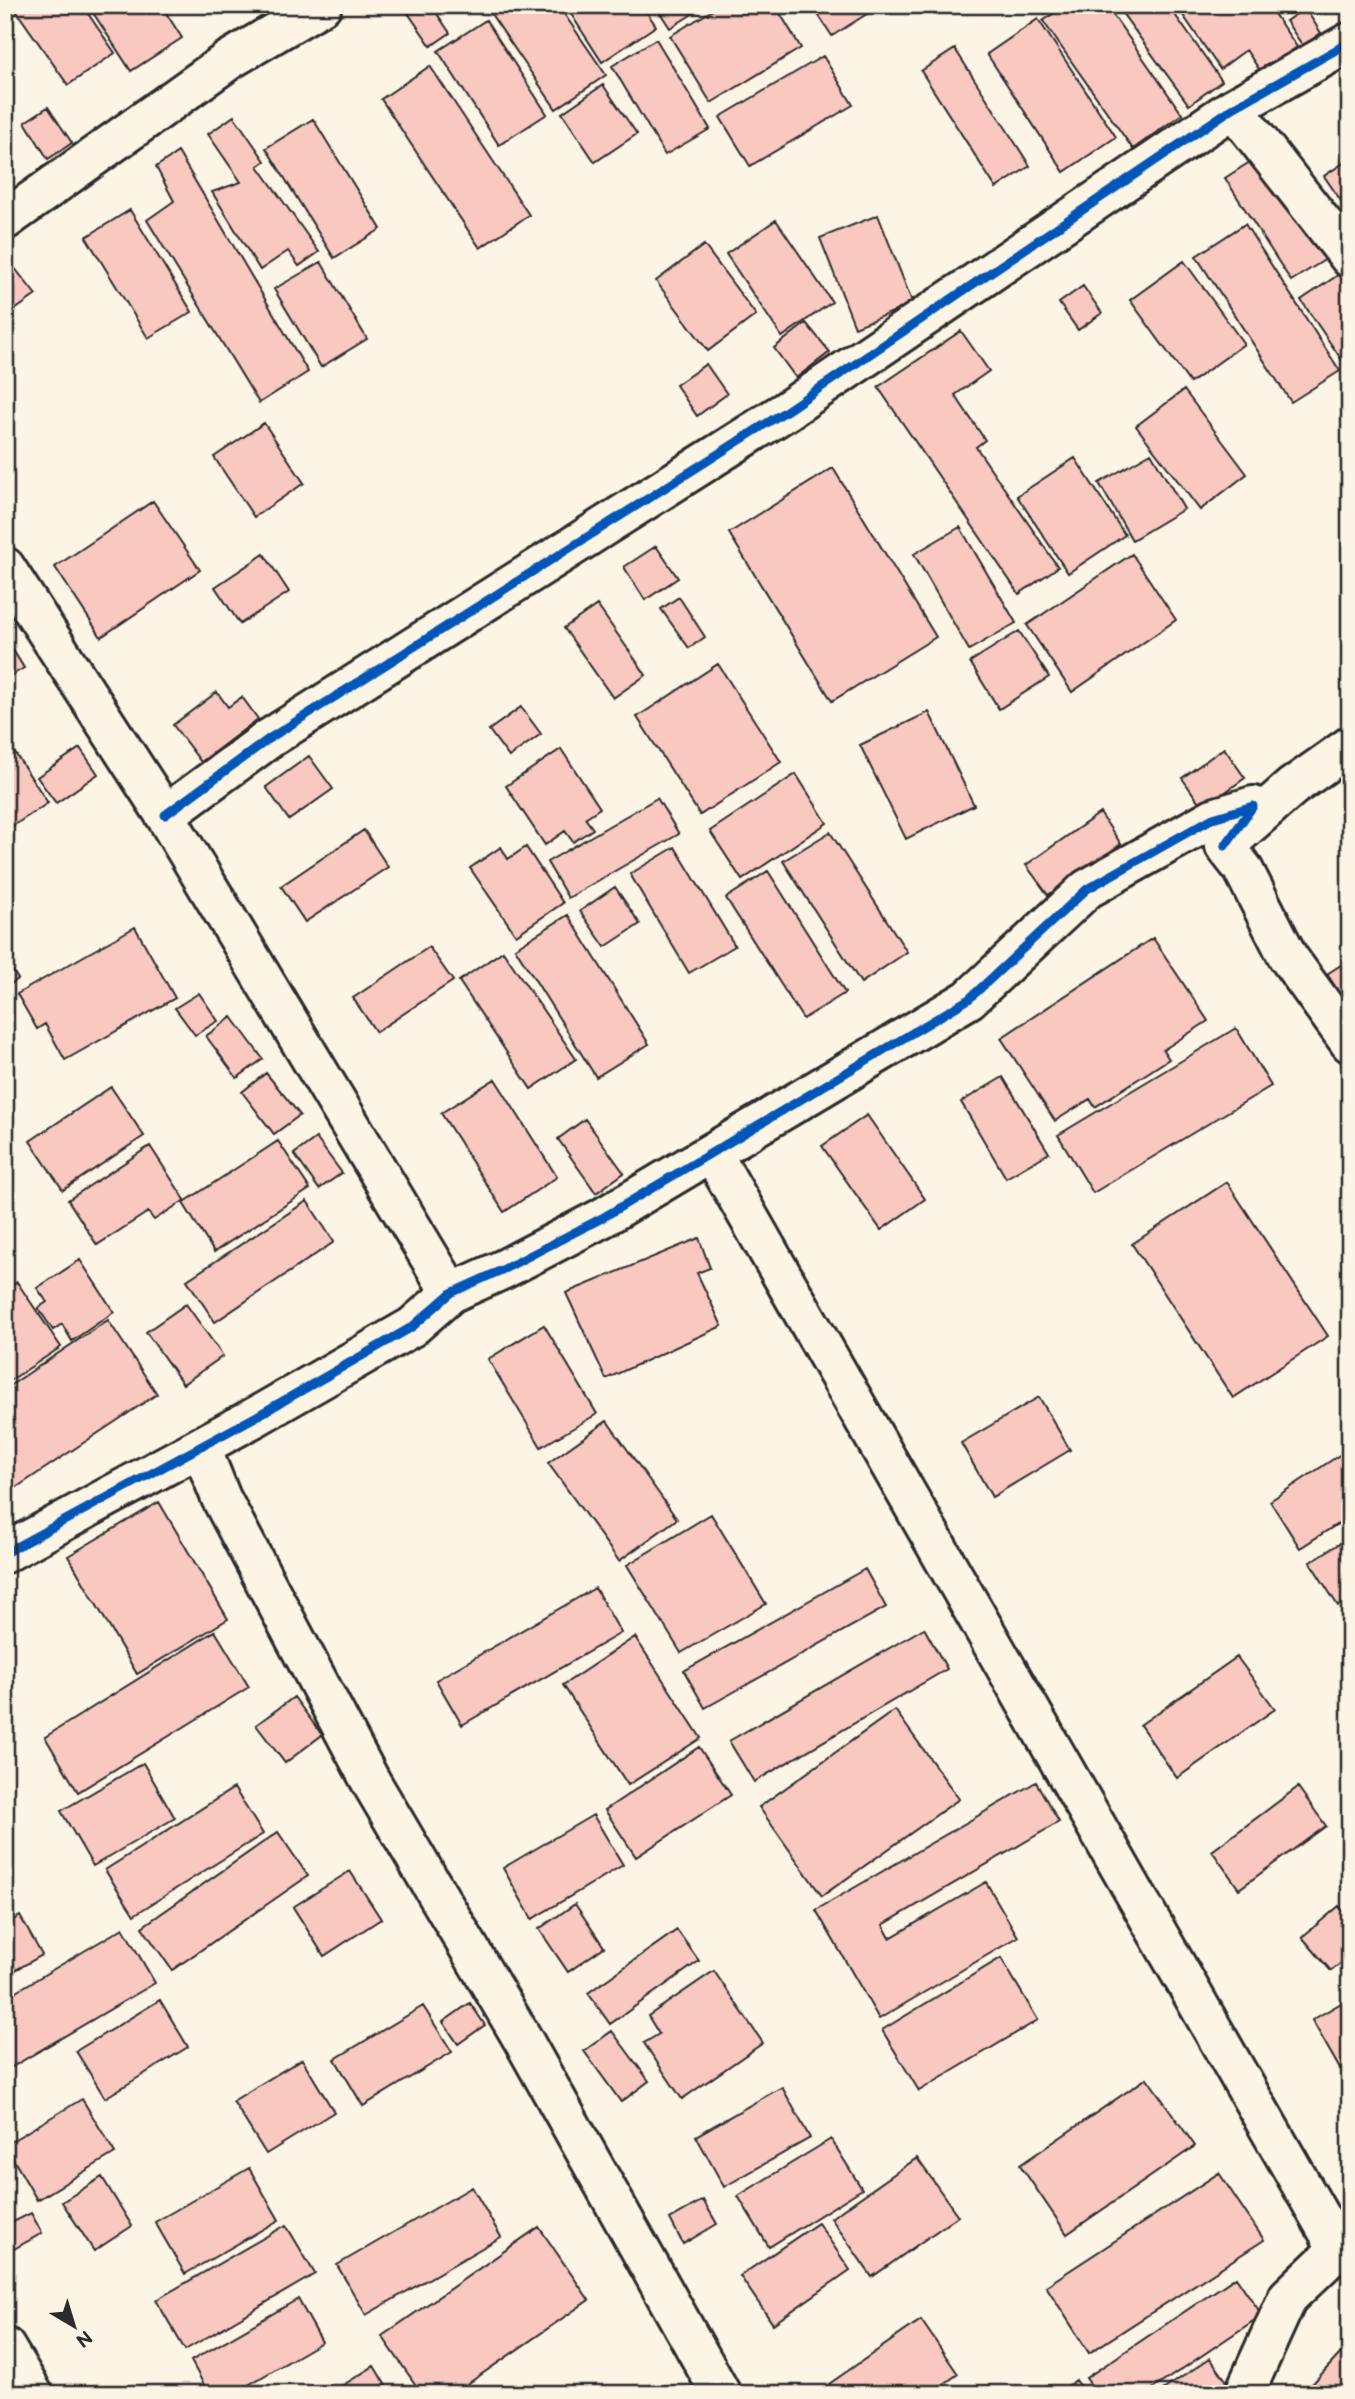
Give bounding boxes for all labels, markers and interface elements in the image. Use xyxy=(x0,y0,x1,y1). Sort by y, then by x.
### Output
north arrow xyxy=(38,2290,108,2360)
text: N xyxy=(71,2325,96,2352)

